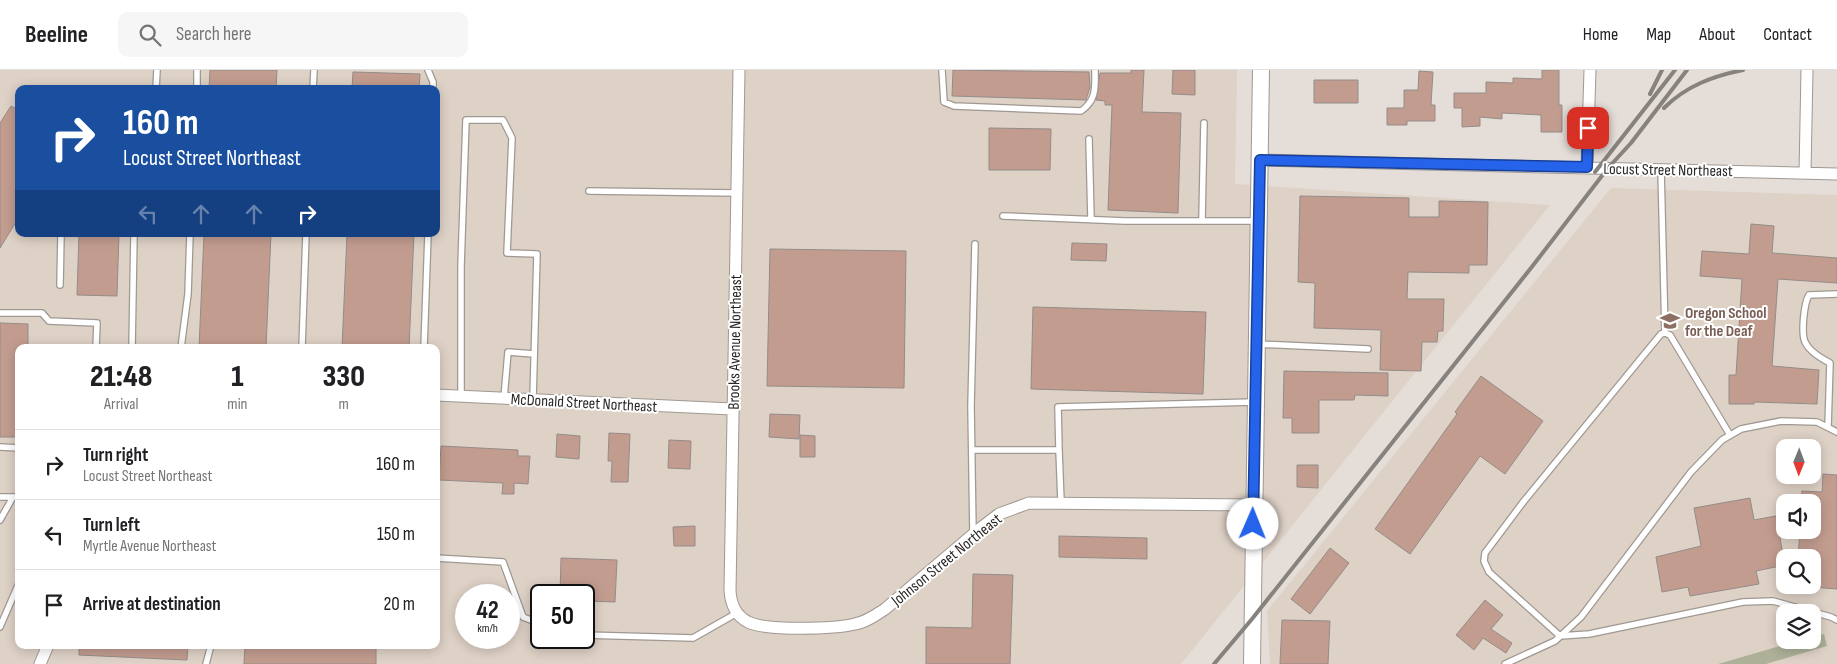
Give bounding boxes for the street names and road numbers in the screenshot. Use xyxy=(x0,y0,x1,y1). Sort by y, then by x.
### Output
street label: Locust Street Northeast xyxy=(1603,160,1733,181)
street label: Brooks Avenue Northeast xyxy=(725,274,746,410)
street label: McDonald Street Northeast xyxy=(510,390,658,417)
street label: Johnson Street Northeast xyxy=(887,510,1006,611)

